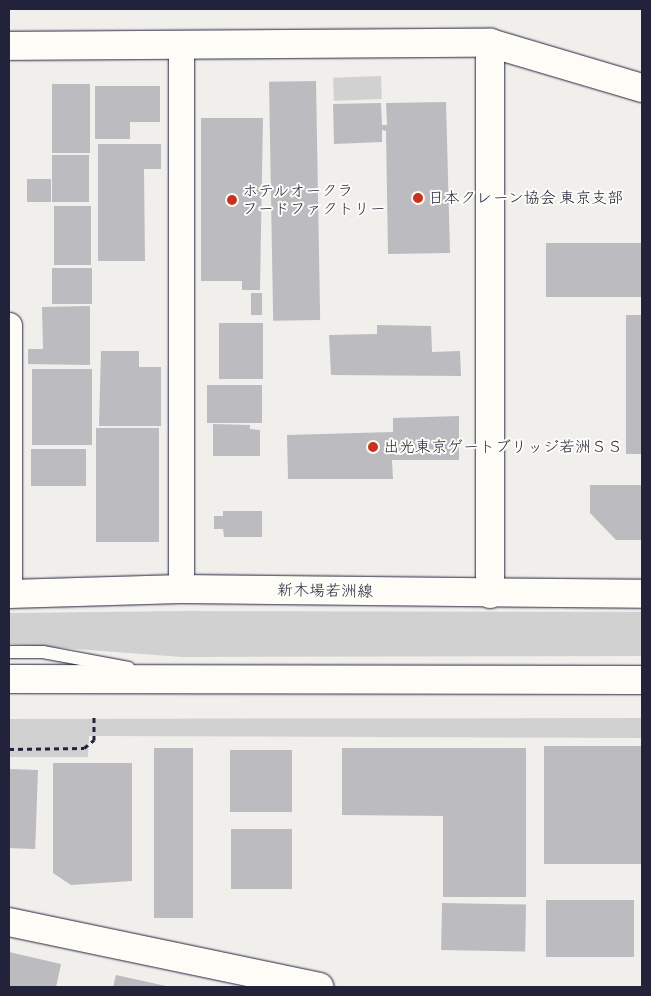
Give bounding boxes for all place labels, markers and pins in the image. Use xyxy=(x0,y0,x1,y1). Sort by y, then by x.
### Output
place label: ホテルオークラ フードファクトリー xyxy=(242,181,386,219)
place label: 日本クレーン協会 東京支部 xyxy=(428,188,624,208)
marker: 日本クレーン協会 東京支部 xyxy=(412,192,424,204)
marker: ホテルオークラ フードファクトリー xyxy=(226,194,238,206)
place label: 出光東京ゲートブリッジ若洲ＳＳ xyxy=(383,437,623,457)
marker: 出光東京ゲートブリッジ若洲ＳＳ xyxy=(367,441,379,453)

